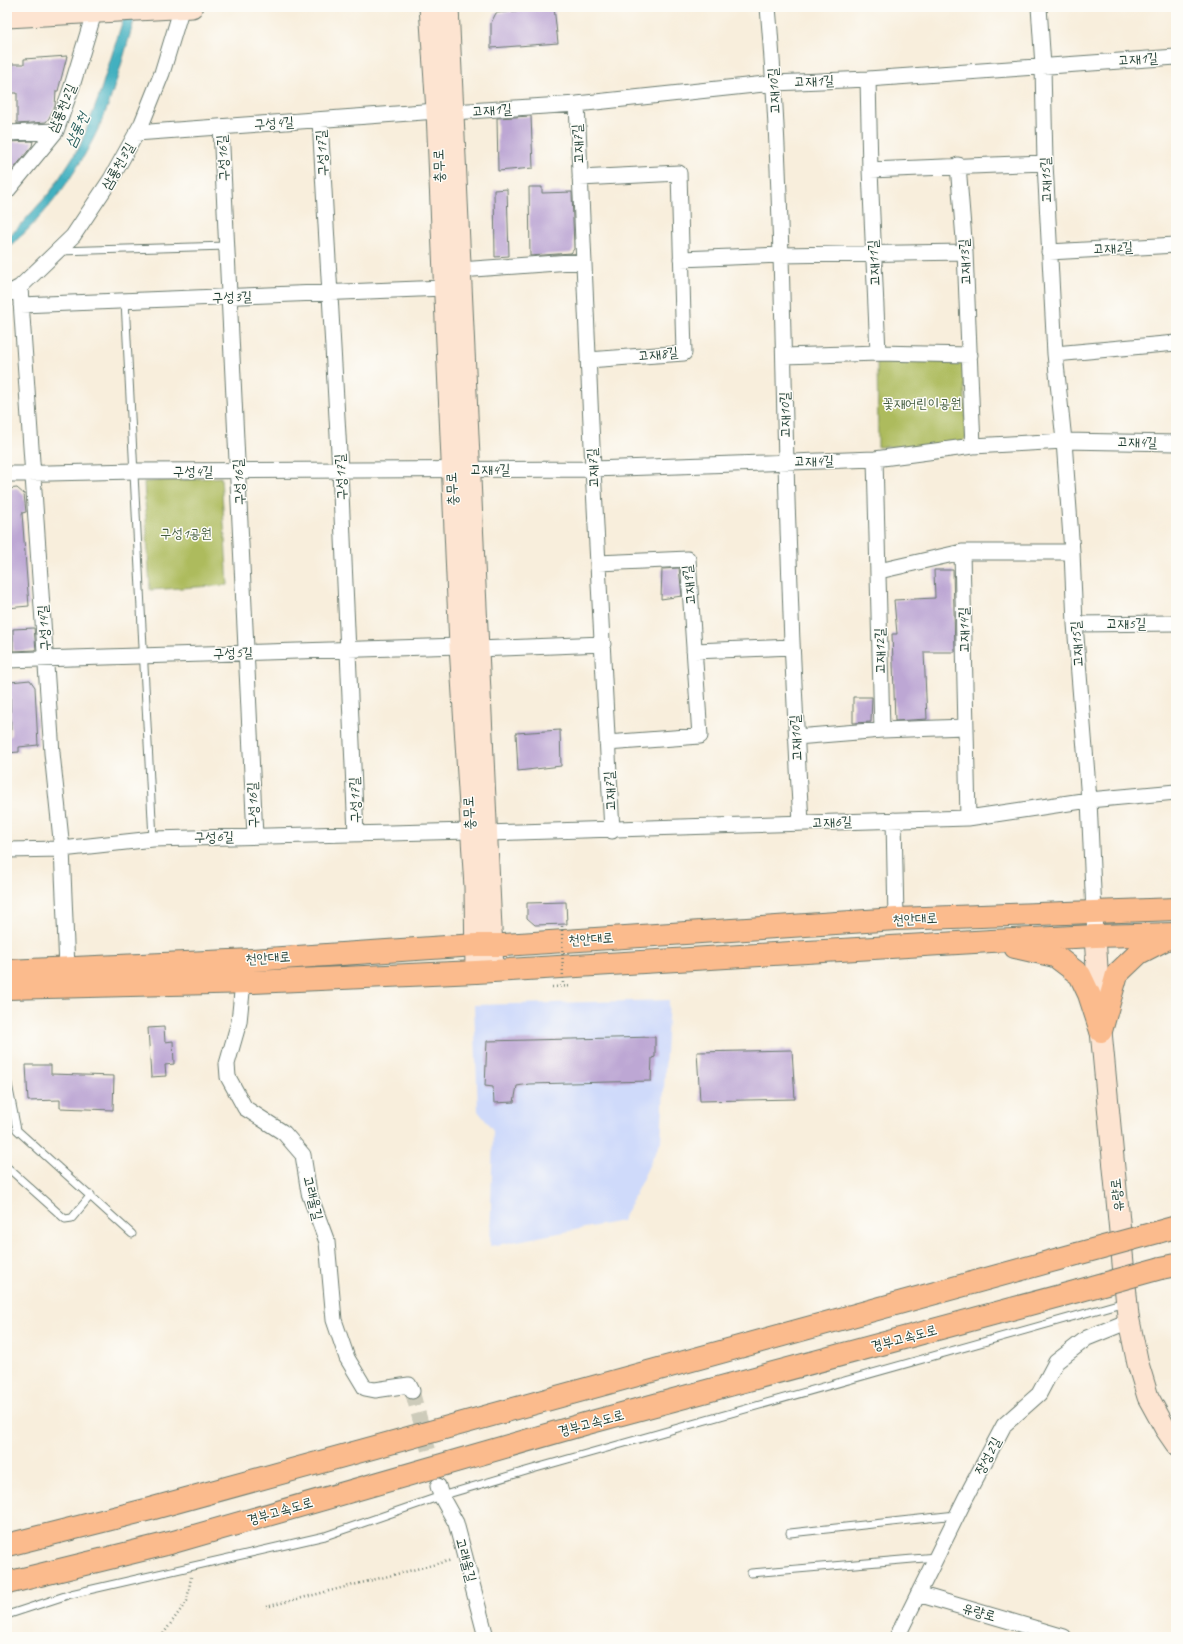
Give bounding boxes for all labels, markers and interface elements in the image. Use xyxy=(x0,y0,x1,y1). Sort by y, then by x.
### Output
street label: 고재1길 xyxy=(1117,49,1159,69)
street label: 고재10길 xyxy=(764,67,784,115)
street label: 고재1길 xyxy=(794,72,835,90)
street label: 삼룡천2길 xyxy=(44,81,80,135)
street label: 고재1길 xyxy=(471,100,513,120)
water label: 삼룡천 xyxy=(61,110,93,150)
street label: 구성4길 xyxy=(253,113,295,133)
street label: 고재7길 xyxy=(568,123,588,164)
street label: 구성17길 xyxy=(312,129,332,177)
street label: 구성16길 xyxy=(213,134,233,182)
street label: 삼룡천3길 xyxy=(98,139,139,192)
street label: 충무로 xyxy=(430,149,448,183)
street label: 고재15길 xyxy=(1037,156,1055,203)
street label: 고재13길 xyxy=(955,238,975,286)
street label: 고재2길 xyxy=(1093,238,1134,258)
street label: 고재11길 xyxy=(864,239,884,287)
street label: 구성3길 xyxy=(212,288,253,306)
street label: 고재8길 xyxy=(637,343,680,365)
street label: 고재10길 xyxy=(776,391,794,438)
park label: 꽃재어린이공원 xyxy=(883,395,961,412)
street label: 고재4길 xyxy=(1117,433,1158,451)
street label: 고재7길 xyxy=(583,447,603,488)
street label: 고재4길 xyxy=(794,452,835,470)
street label: 구성17길 xyxy=(331,453,351,501)
street label: 구성16길 xyxy=(229,458,249,506)
street label: 고재4길 xyxy=(470,461,511,478)
street label: 구성4길 xyxy=(173,463,214,480)
street label: 충무로 xyxy=(443,472,461,506)
park label: 구성1공원 xyxy=(160,525,212,542)
street label: 고재9길 xyxy=(678,563,700,606)
street label: 구성14길 xyxy=(34,604,54,652)
street label: 고재14길 xyxy=(955,606,973,653)
street label: 고재5길 xyxy=(1106,615,1147,632)
street label: 고재15길 xyxy=(1067,620,1087,668)
street label: 고재12길 xyxy=(871,627,889,674)
street label: 구성5길 xyxy=(213,644,254,662)
street label: 고재10길 xyxy=(786,714,806,762)
street label: 고재7길 xyxy=(600,770,620,811)
street label: 구성17길 xyxy=(346,776,364,823)
street label: 구성16길 xyxy=(244,781,262,828)
street label: 충무로 xyxy=(460,796,478,830)
street label: 고재6길 xyxy=(812,813,853,831)
street label: 구성6길 xyxy=(194,828,235,846)
street label: 천안대로 xyxy=(892,909,938,929)
street label: 천안대로 xyxy=(568,929,614,949)
street label: 천안대로 xyxy=(245,948,291,968)
street label: 고래울길 xyxy=(299,1174,327,1223)
street label: 유량로 xyxy=(1107,1177,1127,1213)
street label: 경부고속도로 xyxy=(869,1321,939,1355)
street label: 경부고속도로 xyxy=(556,1406,626,1440)
street label: 장성2길 xyxy=(971,1434,1005,1478)
street label: 경부고속도로 xyxy=(245,1494,315,1528)
street label: 고래울길 xyxy=(452,1536,480,1585)
street label: 유량로 xyxy=(960,1599,998,1625)

